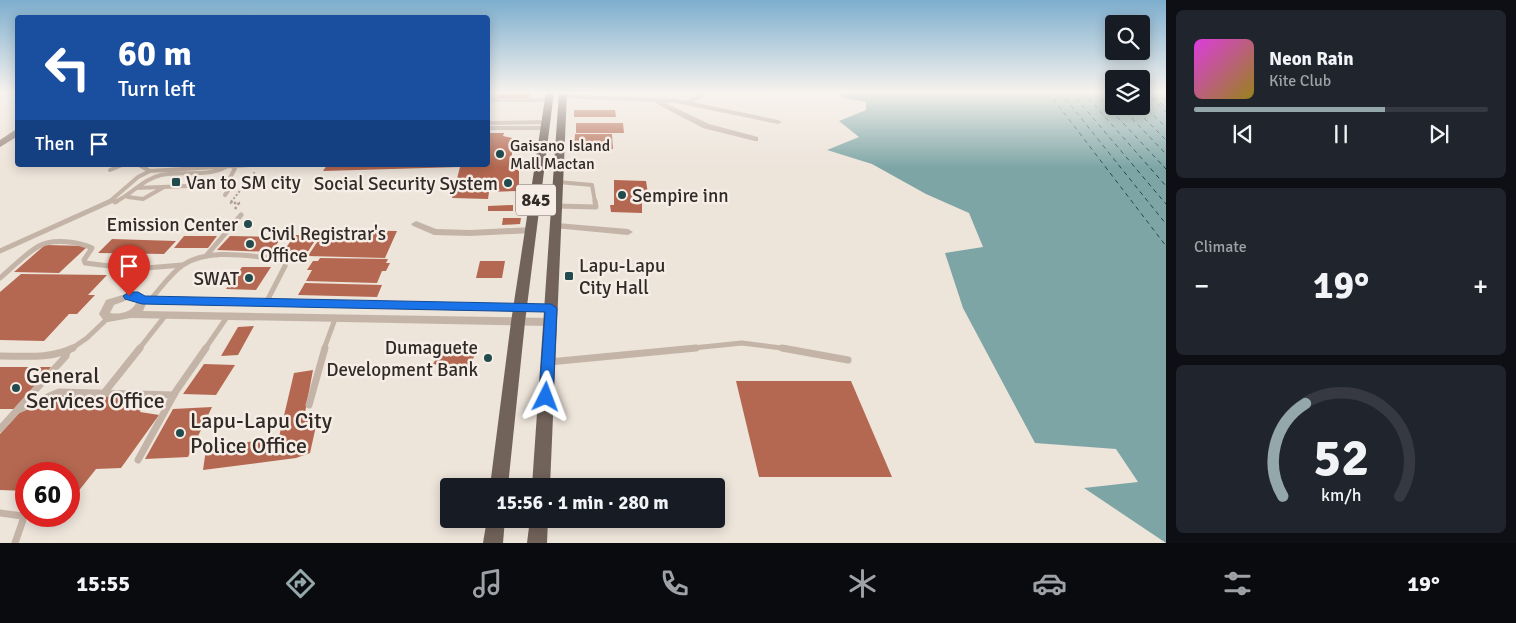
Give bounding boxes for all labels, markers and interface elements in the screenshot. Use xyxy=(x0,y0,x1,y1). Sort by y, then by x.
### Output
map controls xyxy=(1105,15,1150,115)
button: search xyxy=(1105,15,1150,60)
text: 60 m xyxy=(118,32,192,75)
icon: left xyxy=(35,35,100,100)
text: Neon Rain xyxy=(1269,47,1354,71)
button: layers xyxy=(1105,70,1150,115)
text: Kite Club xyxy=(1269,71,1331,91)
text: Turn left xyxy=(118,75,196,102)
icon: previous xyxy=(1229,120,1257,148)
icon: pause xyxy=(1327,120,1355,148)
icon: next xyxy=(1425,120,1453,148)
icon: arrive xyxy=(85,130,113,158)
text: Then xyxy=(35,132,75,156)
place label: Gaisano Island Mall Mactan xyxy=(510,136,610,174)
marker: Gaisano Island Mall Mactan xyxy=(494,148,506,160)
place label: Van to SM city xyxy=(186,171,301,195)
place label: Social Security System xyxy=(314,172,498,196)
marker: Van to SM city xyxy=(170,176,182,188)
marker: Social Security System xyxy=(502,177,514,189)
road number: 845 xyxy=(516,184,556,216)
place label: Sempire inn xyxy=(632,184,729,208)
marker: Sempire inn xyxy=(616,189,628,201)
place label: Emission Center xyxy=(107,213,238,237)
marker: Emission Center xyxy=(242,218,254,230)
place label: Civil Registrar's Office xyxy=(260,222,386,268)
text: Climate xyxy=(1194,237,1247,257)
marker: Civil Registrar's Office xyxy=(244,238,256,250)
pin xyxy=(108,245,150,296)
icon: arrive xyxy=(115,252,143,280)
place label: Lapu-Lapu City Hall xyxy=(579,254,665,300)
text: 19° xyxy=(1313,262,1369,309)
place label: SWAT xyxy=(193,267,240,291)
text: − xyxy=(1194,269,1209,303)
text: + xyxy=(1473,269,1488,303)
marker: Lapu-Lapu City Hall xyxy=(563,270,575,282)
marker: SWAT xyxy=(243,272,255,284)
place label: Dumaguete Development Bank xyxy=(326,336,478,382)
marker: Dumaguete Development Bank xyxy=(482,352,494,364)
place label: General Services Office xyxy=(26,362,165,414)
position arrow xyxy=(519,370,571,422)
marker: General Services Office xyxy=(10,382,22,394)
place label: Lapu-Lapu City Police Office xyxy=(190,407,333,459)
text: 52 xyxy=(1313,426,1369,490)
marker: Lapu-Lapu City Police Office xyxy=(174,427,186,439)
speed limit sign: 60 xyxy=(15,462,80,527)
text: km/h xyxy=(1321,484,1361,506)
text: 15:56 · 1 min · 280 m xyxy=(496,491,669,515)
icon: directions xyxy=(283,566,318,601)
icon: music xyxy=(470,566,505,601)
icon: phone xyxy=(657,566,692,601)
icon: climate xyxy=(845,566,880,601)
icon: car xyxy=(1032,566,1067,601)
icon: filters xyxy=(1220,566,1255,601)
text: 15:55 xyxy=(76,570,130,597)
text: 19° xyxy=(1407,570,1440,597)

